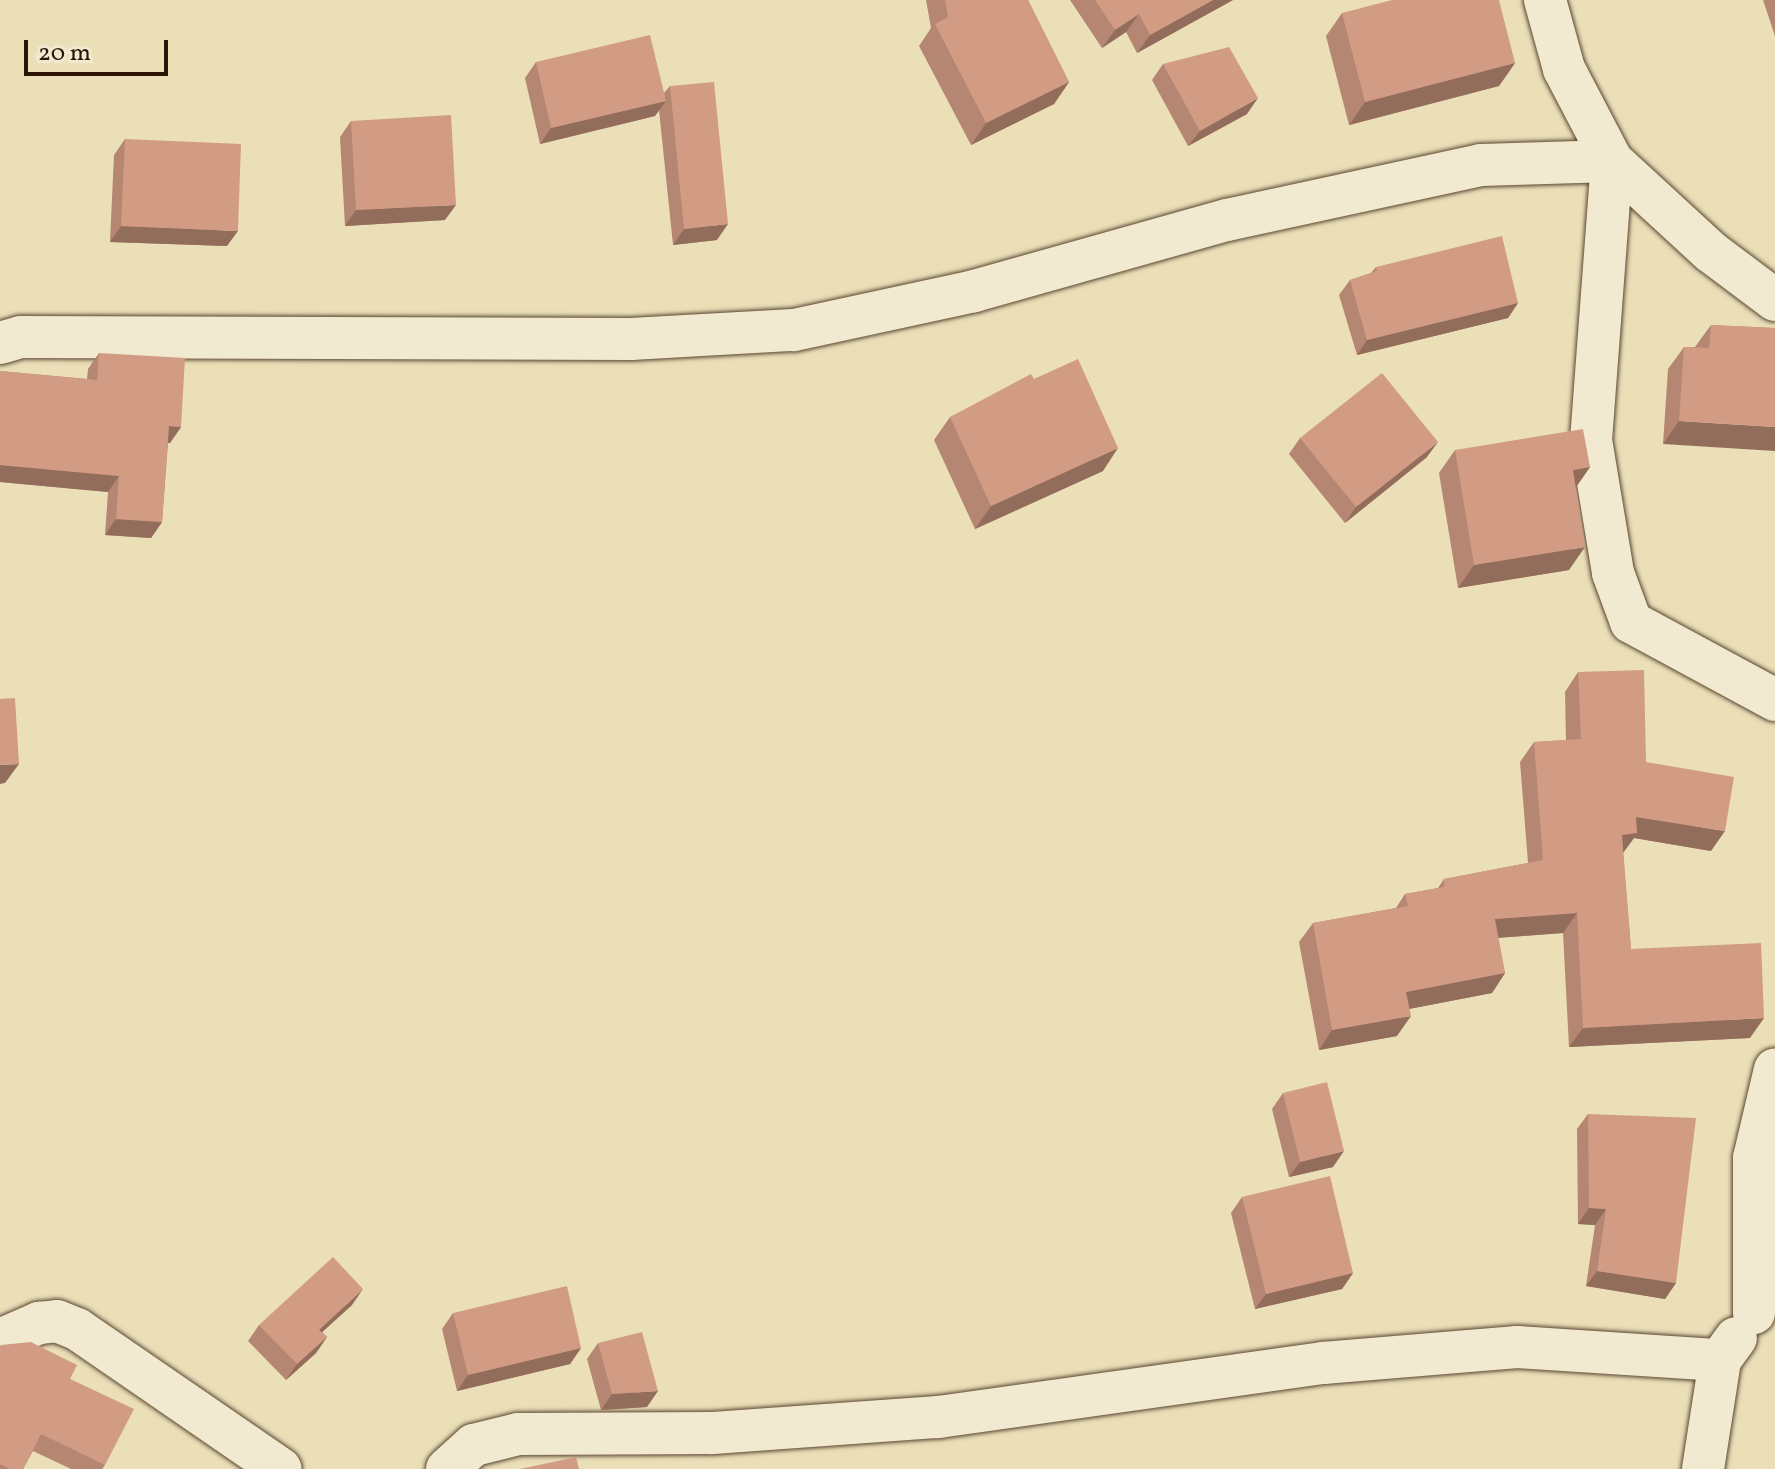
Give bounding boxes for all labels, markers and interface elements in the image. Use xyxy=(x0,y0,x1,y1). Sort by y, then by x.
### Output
scale bar xyxy=(28,24,172,74)
text: 20 m xyxy=(38,37,91,71)

